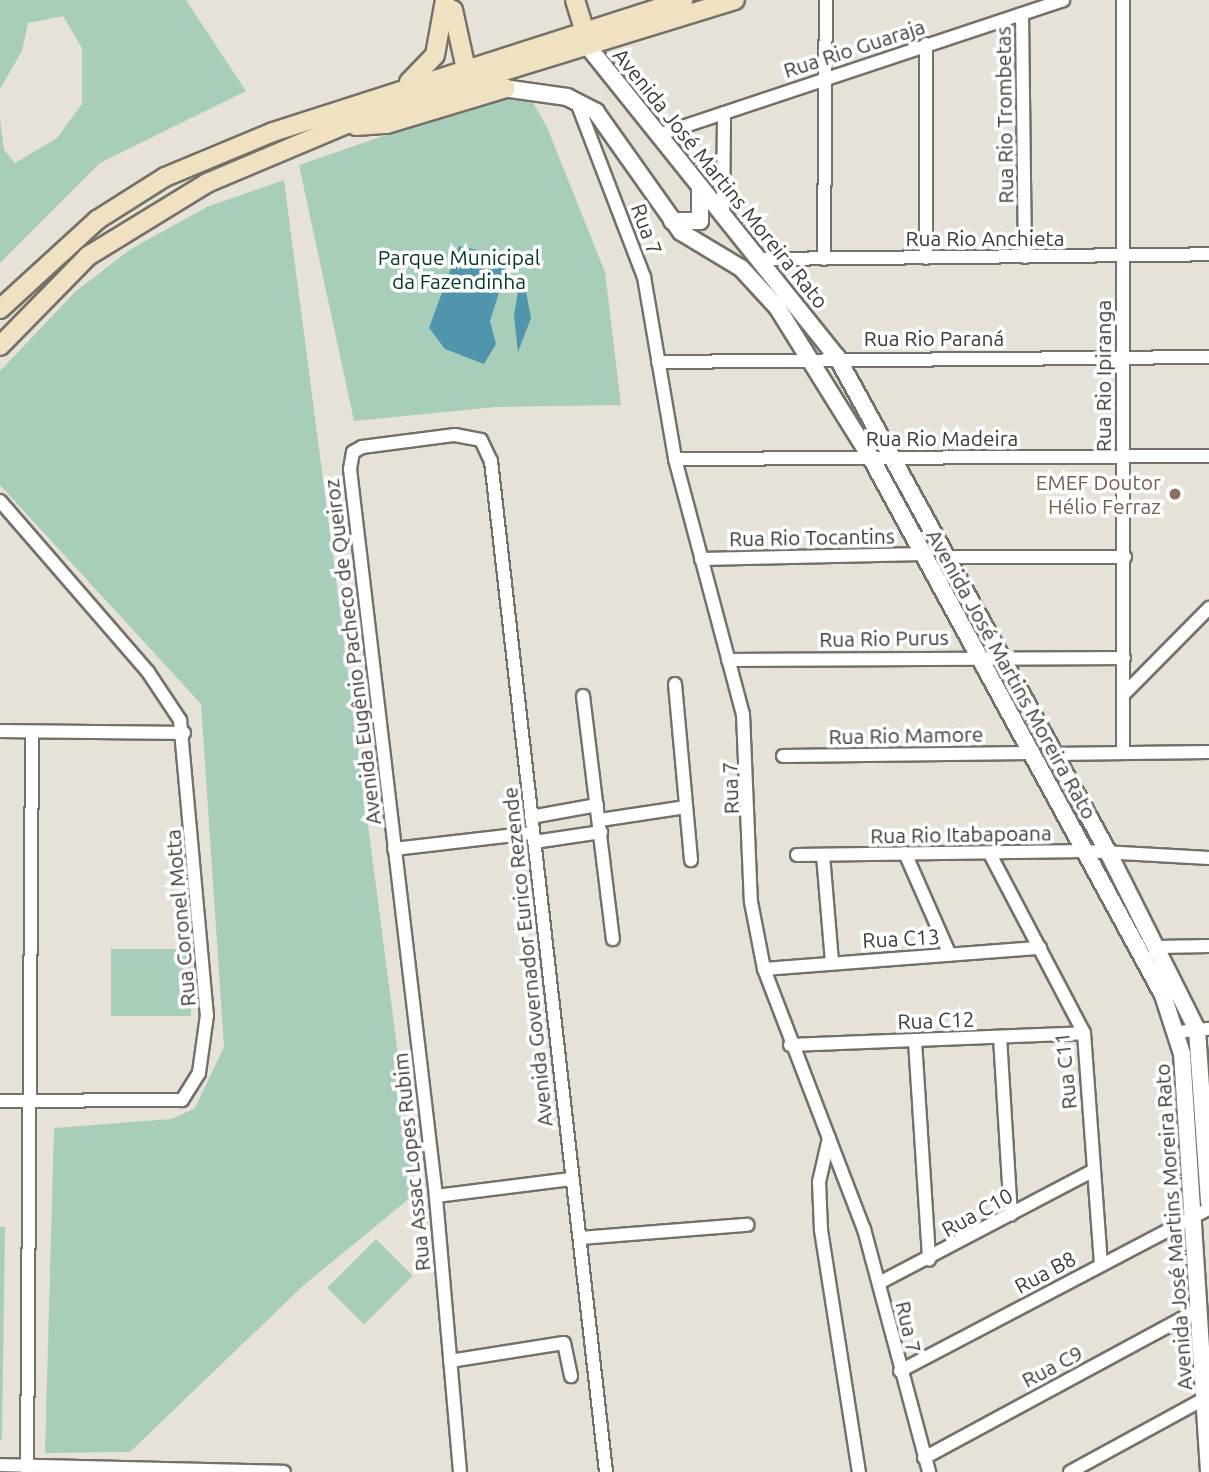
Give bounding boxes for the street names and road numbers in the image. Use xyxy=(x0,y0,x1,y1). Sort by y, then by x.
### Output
street label: Rua Rio Guaraja xyxy=(780,13,928,83)
street label: Rua Rio Trombetas xyxy=(990,26,1018,204)
street label: Avenida José Martins Moreira Rato xyxy=(608,43,834,313)
street label: Rua 7 xyxy=(626,200,668,258)
street label: Rua Rio Anchieta xyxy=(905,225,1065,251)
street label: Rua Rio Ipiranga xyxy=(1090,300,1116,452)
street label: Rua Rio Paraná xyxy=(864,325,1004,351)
street label: Rua Rio Madeira xyxy=(866,425,1018,451)
street label: Avenida Eugênio Pacheco de Queiroz xyxy=(318,478,386,826)
street label: Rua Rio Tocantins xyxy=(729,523,895,551)
street label: Avenida José Martins Moreira Rato xyxy=(922,525,1102,823)
street label: Rua Rio Purus xyxy=(819,624,949,652)
street label: Rua Rio Mamore xyxy=(828,721,984,749)
street label: Rua 7 xyxy=(716,761,744,815)
street label: Avenida Governador Eurico Rezende xyxy=(497,786,557,1128)
street label: Rua Rio Itabapoana xyxy=(870,820,1052,848)
street label: Rua Coronel Motta xyxy=(160,828,200,1008)
street label: Rua C13 xyxy=(862,923,940,953)
street label: Rua C12 xyxy=(897,1006,975,1034)
street label: Rua C11 xyxy=(1048,1031,1082,1111)
street label: Rua Assac Lopes Rubim xyxy=(387,1052,435,1272)
street label: Avenida José Martins Moreira Rato xyxy=(1149,1063,1197,1391)
street label: Rua C10 xyxy=(937,1182,1017,1242)
street label: Rua B8 xyxy=(1010,1245,1080,1299)
street label: Rua 7 xyxy=(891,1299,927,1355)
street label: Rua C9 xyxy=(1017,1340,1087,1392)

